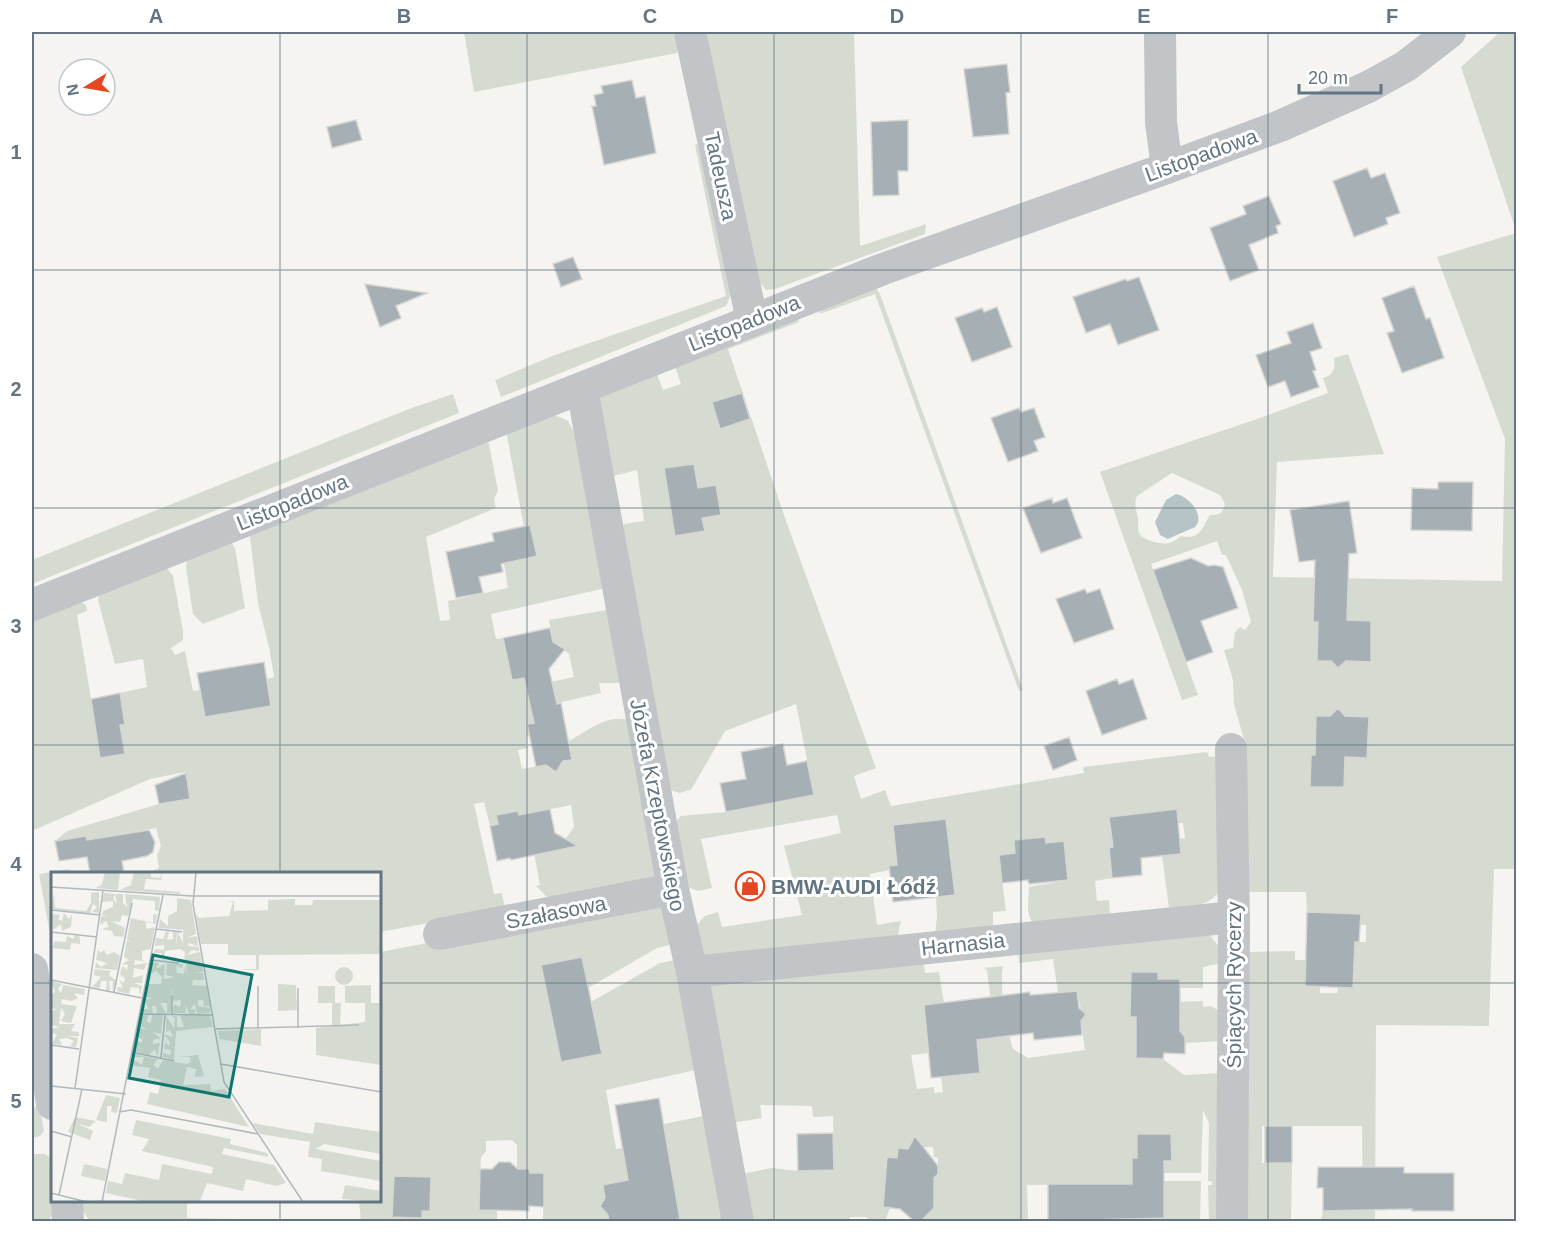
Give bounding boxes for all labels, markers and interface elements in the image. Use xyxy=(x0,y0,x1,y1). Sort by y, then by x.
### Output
text: A xyxy=(149,5,163,27)
text: B xyxy=(397,5,411,27)
text: C xyxy=(643,5,657,27)
text: D xyxy=(890,5,904,27)
text: E xyxy=(1137,5,1151,27)
text: F xyxy=(1386,5,1398,27)
north arrow xyxy=(57,57,117,117)
scale bar xyxy=(1299,57,1382,95)
text: 20 m xyxy=(1308,68,1348,88)
text: N xyxy=(63,82,82,97)
street label: Listopadowa xyxy=(1142,124,1261,186)
street label: Tadeusza xyxy=(700,130,742,223)
text: 1 xyxy=(10,141,22,163)
street label: Listopadowa xyxy=(685,290,803,356)
text: 2 xyxy=(10,378,22,400)
street label: Listopadowa xyxy=(233,469,351,535)
text: 3 xyxy=(10,615,22,637)
street label: Józefa Krzeptowskiego xyxy=(626,697,690,913)
text: 4 xyxy=(10,853,22,875)
shop icon: BMW-AUDI Łódź xyxy=(734,870,766,902)
inset map xyxy=(51,872,381,1202)
place label: BMW-AUDI Łódź xyxy=(771,875,936,898)
street label: Szałasowa xyxy=(504,891,608,933)
street label: Śpiących Rycerzy xyxy=(1222,901,1245,1068)
street label: Harnasia xyxy=(920,928,1006,960)
text: 5 xyxy=(10,1090,22,1112)

